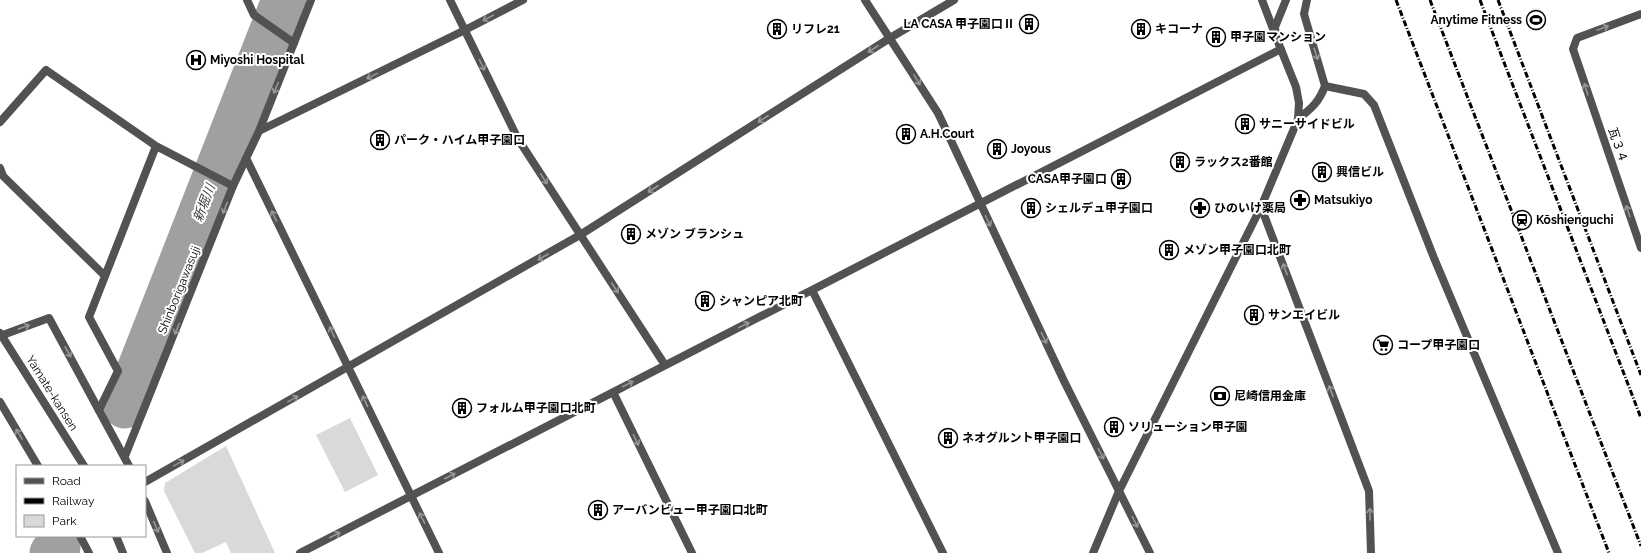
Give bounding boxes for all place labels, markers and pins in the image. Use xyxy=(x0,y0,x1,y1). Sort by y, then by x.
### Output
sports icon: Anytime Fitness xyxy=(1525,9,1547,31)
building icon: LA CASA 甲子園口Ⅱ xyxy=(1018,13,1040,35)
place label: Anytime Fitness xyxy=(1430,13,1522,27)
place label: LA CASA 甲子園口Ⅱ xyxy=(904,17,1015,31)
building icon: リフレ21 xyxy=(766,18,788,40)
building icon: キコーナ xyxy=(1130,18,1152,40)
place label: リフレ21 xyxy=(791,22,840,36)
place label: キコーナ xyxy=(1155,22,1203,36)
building icon: 甲子園マンション xyxy=(1205,26,1227,48)
place label: 甲子園マンション xyxy=(1230,30,1326,44)
hospital icon: Miyoshi Hospital xyxy=(185,49,207,71)
place label: Miyoshi Hospital xyxy=(210,53,304,67)
building icon: サニーサイドビル xyxy=(1234,113,1256,135)
place label: サニーサイドビル xyxy=(1259,117,1355,131)
building icon: A.H.Court xyxy=(895,123,917,145)
place label: A.H.Court xyxy=(920,127,975,141)
building icon: パーク・ハイム甲子園口 xyxy=(369,129,391,151)
place label: パーク・ハイム甲子園口 xyxy=(394,133,525,147)
building icon: Joyous xyxy=(986,138,1008,160)
place label: Joyous xyxy=(1011,142,1051,156)
building icon: ラックス2番館 xyxy=(1169,151,1191,173)
place label: ラックス2番館 xyxy=(1194,155,1272,169)
building icon: 興信ビル xyxy=(1311,161,1333,183)
place label: 興信ビル xyxy=(1336,165,1384,179)
building icon: CASA甲子園口 xyxy=(1110,168,1132,190)
place label: CASA甲子園口 xyxy=(1028,172,1107,186)
pharmacy icon: Matsukiyo xyxy=(1289,189,1311,211)
place label: Matsukiyo xyxy=(1314,193,1373,207)
building icon: シェルデュ甲子園口 xyxy=(1020,197,1042,219)
pharmacy icon: ひのいけ薬局 xyxy=(1189,197,1211,219)
place label: シェルデュ甲子園口 xyxy=(1045,201,1153,215)
place label: ひのいけ薬局 xyxy=(1214,201,1286,215)
station icon: Kōshienguchi xyxy=(1511,209,1533,231)
place label: Kōshienguchi xyxy=(1536,213,1614,227)
building icon: メゾン ブランシュ xyxy=(620,223,642,245)
place label: メゾン ブランシュ xyxy=(645,227,744,241)
building icon: メゾン甲子園口北町 xyxy=(1158,239,1180,261)
place label: メゾン甲子園口北町 xyxy=(1183,243,1291,257)
building icon: シャンピア北町 xyxy=(694,290,716,312)
place label: シャンピア北町 xyxy=(719,294,803,308)
building icon: サンエイビル xyxy=(1243,304,1265,326)
place label: サンエイビル xyxy=(1268,308,1340,322)
supermarket icon: コープ甲子園口 xyxy=(1372,334,1394,356)
place label: コープ甲子園口 xyxy=(1397,338,1480,352)
bank icon: 尼崎信用金庫 xyxy=(1209,385,1231,407)
place label: 尼崎信用金庫 xyxy=(1234,389,1306,403)
building icon: フォルム甲子園口北町 xyxy=(451,397,473,419)
place label: フォルム甲子園口北町 xyxy=(476,401,596,415)
building icon: ソリューション甲子園 xyxy=(1103,416,1125,438)
place label: ソリューション甲子園 xyxy=(1128,420,1248,434)
building icon: ネオグルント甲子園口 xyxy=(937,427,959,449)
place label: ネオグルント甲子園口 xyxy=(962,431,1082,445)
building icon: アーバンビュー甲子園口北町 xyxy=(587,499,609,521)
place label: アーバンビュー甲子園口北町 xyxy=(612,503,768,517)

